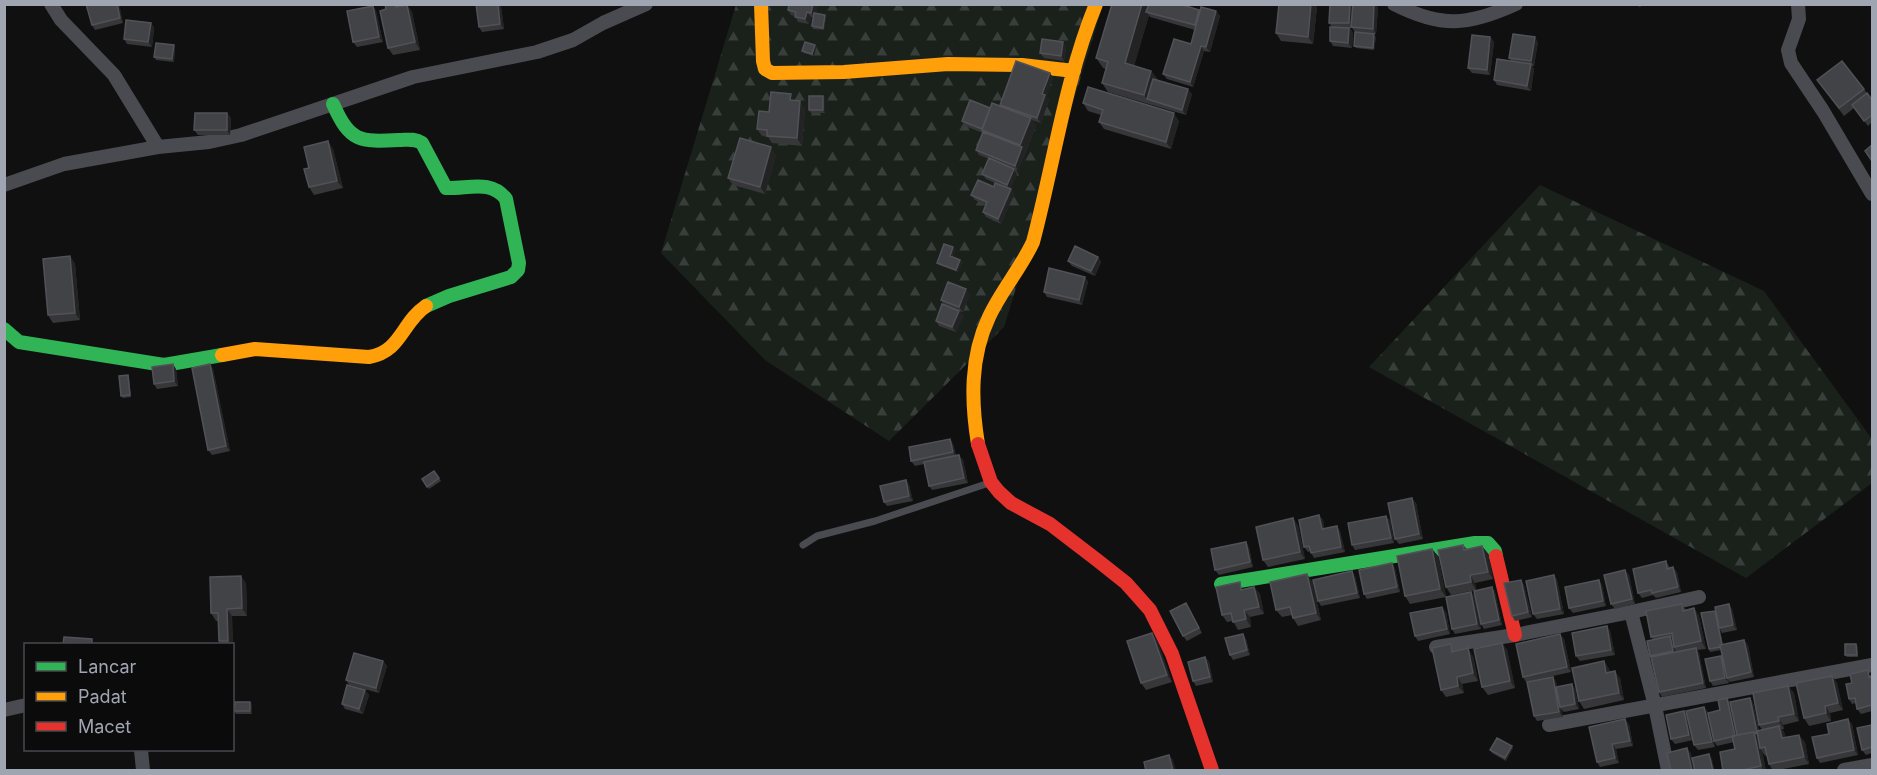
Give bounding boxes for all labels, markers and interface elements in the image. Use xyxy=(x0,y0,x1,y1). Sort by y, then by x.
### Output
legend xyxy=(24,643,234,751)
text: Lancar xyxy=(78,656,136,677)
text: Padat xyxy=(78,686,127,707)
text: Macet xyxy=(78,716,131,737)

